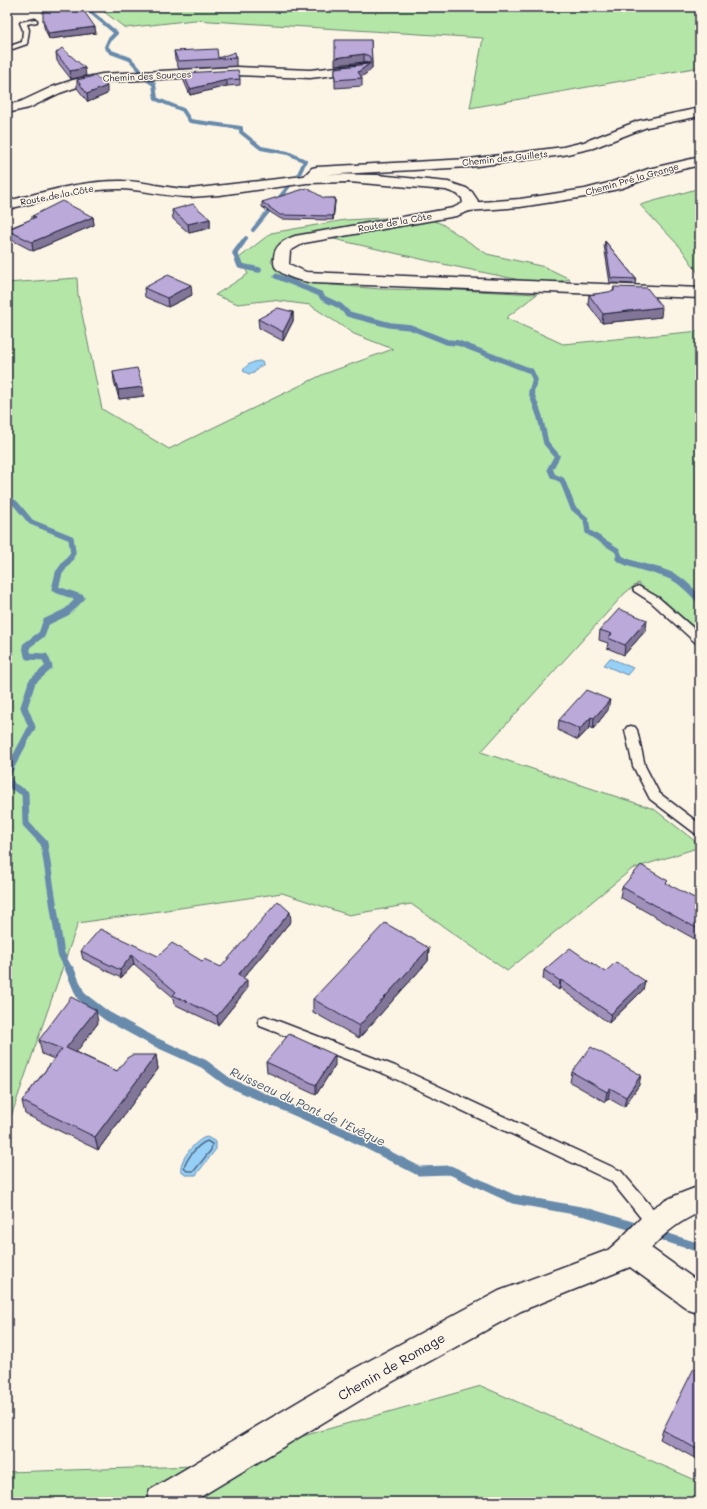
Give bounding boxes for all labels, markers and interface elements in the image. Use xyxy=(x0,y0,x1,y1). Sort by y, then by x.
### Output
street label: Chemin des Sources xyxy=(103,68,191,84)
street label: Chemin des Guillets xyxy=(462,148,548,168)
street label: Chemin Pré la Grange xyxy=(584,160,680,198)
street label: Route de la Côte xyxy=(19,182,95,208)
street label: Route de la Côte xyxy=(357,210,433,234)
water label: Ruisseau du Pont de l'Evêque xyxy=(228,1063,388,1149)
street label: Chemin de Romage xyxy=(334,1328,448,1404)

